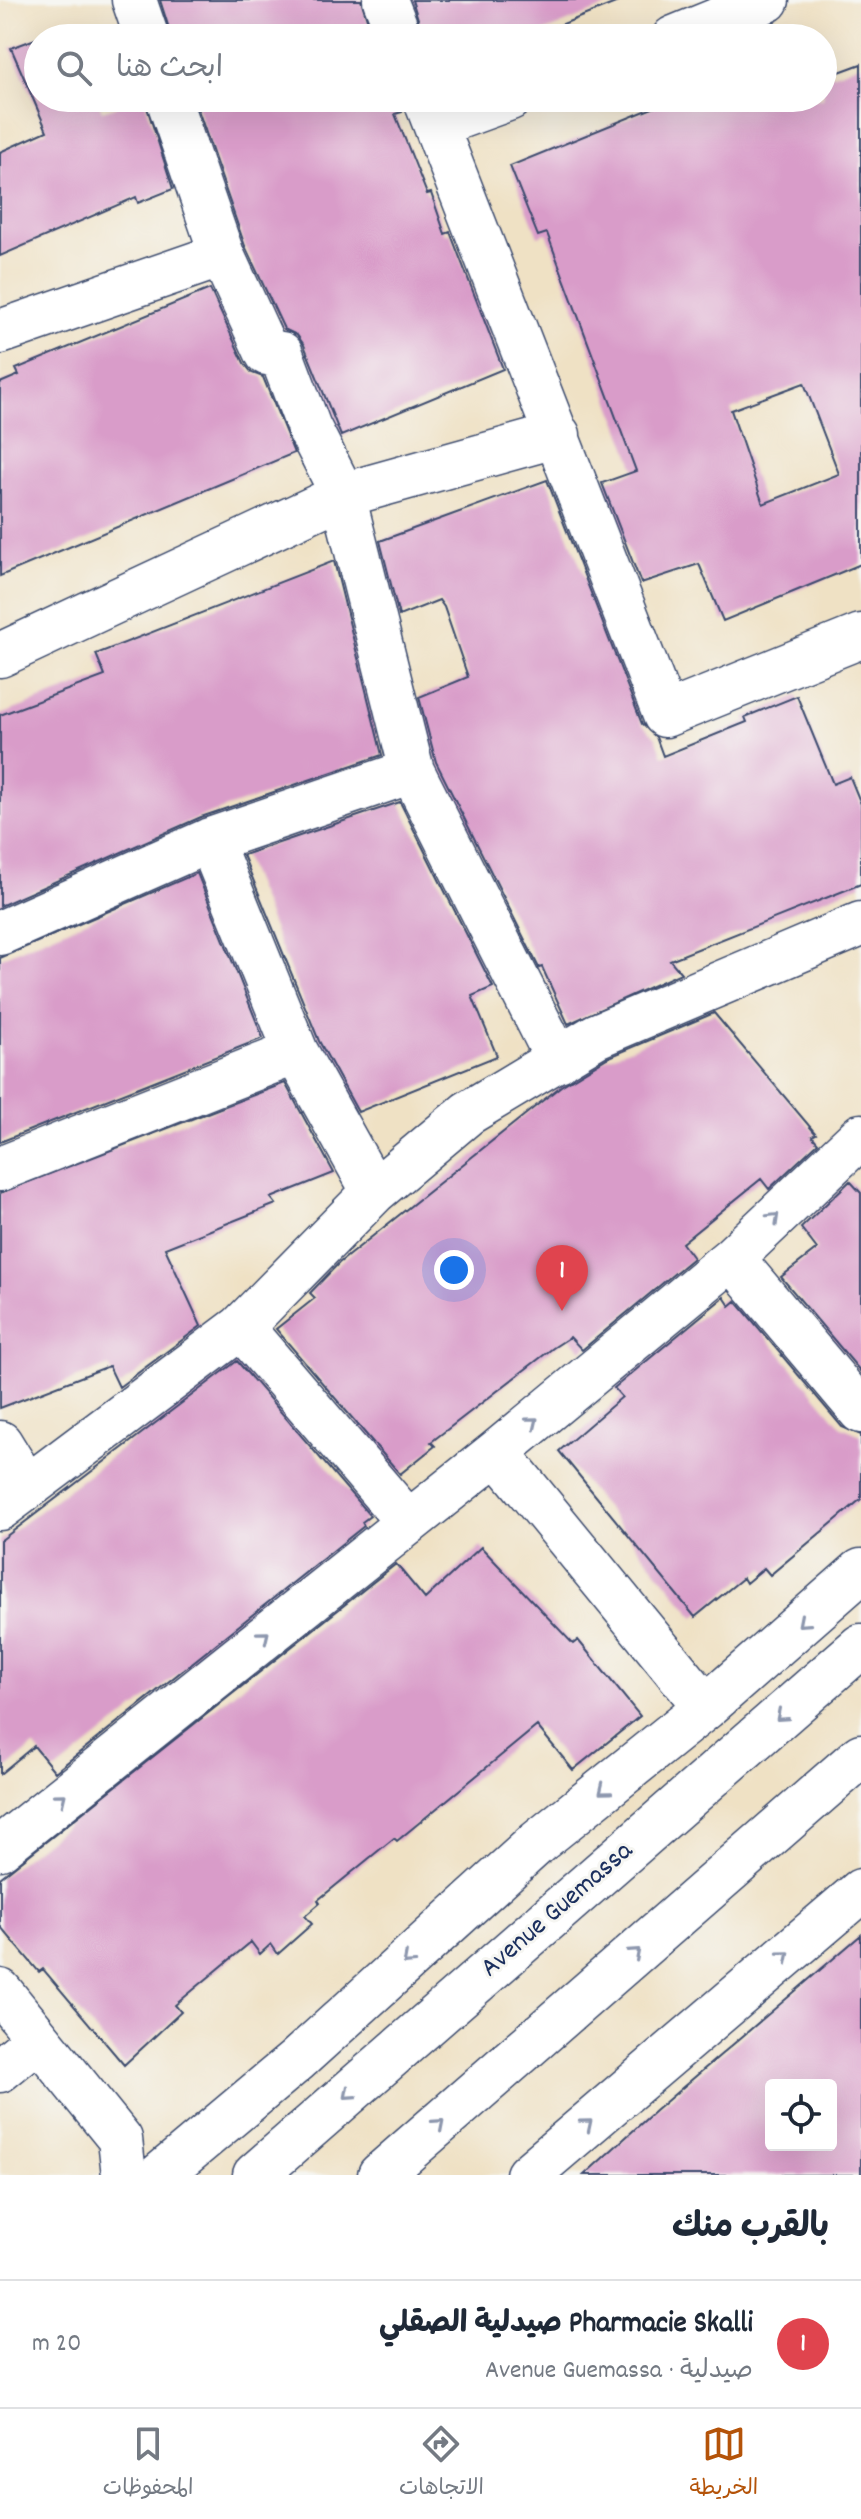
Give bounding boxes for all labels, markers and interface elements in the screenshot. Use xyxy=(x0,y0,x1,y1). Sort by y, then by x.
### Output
search box xyxy=(24,24,837,112)
icon: search xyxy=(52,46,96,90)
text: ابحث هنا xyxy=(116,49,223,92)
one-way arrow xyxy=(765,1213,779,1227)
pin: 1 xyxy=(536,1245,588,1311)
your location xyxy=(434,1250,474,1290)
one-way arrow xyxy=(524,1417,538,1432)
one-way arrow xyxy=(797,1612,812,1627)
one-way arrow xyxy=(254,1631,269,1646)
one-way arrow xyxy=(776,1706,791,1721)
one-way arrow xyxy=(598,1780,613,1794)
one-way arrow xyxy=(51,1794,66,1808)
street label: Avenue Guemassa xyxy=(473,1833,644,1989)
one-way arrow xyxy=(625,1948,640,1963)
one-way arrow xyxy=(402,1951,417,1965)
one-way arrow xyxy=(775,1951,790,1966)
map controls xyxy=(765,2079,837,2151)
button: locate xyxy=(765,2079,837,2151)
one-way arrow xyxy=(344,2084,359,2099)
one-way arrow xyxy=(429,2119,444,2134)
one-way arrow xyxy=(578,2119,592,2134)
text: بالقرب منك xyxy=(672,2205,829,2254)
text: Pharmacie Skalli صيدلية الصقلي xyxy=(379,2304,753,2347)
text: 20 m xyxy=(32,2326,81,2363)
text: 1 xyxy=(800,2326,806,2363)
text: صيدلية · Avenue Guemassa xyxy=(485,2353,753,2390)
tab: المحفوظات xyxy=(103,2422,193,2506)
tab: الاتجاهات xyxy=(399,2422,484,2506)
tab: الخريطة xyxy=(690,2422,758,2506)

